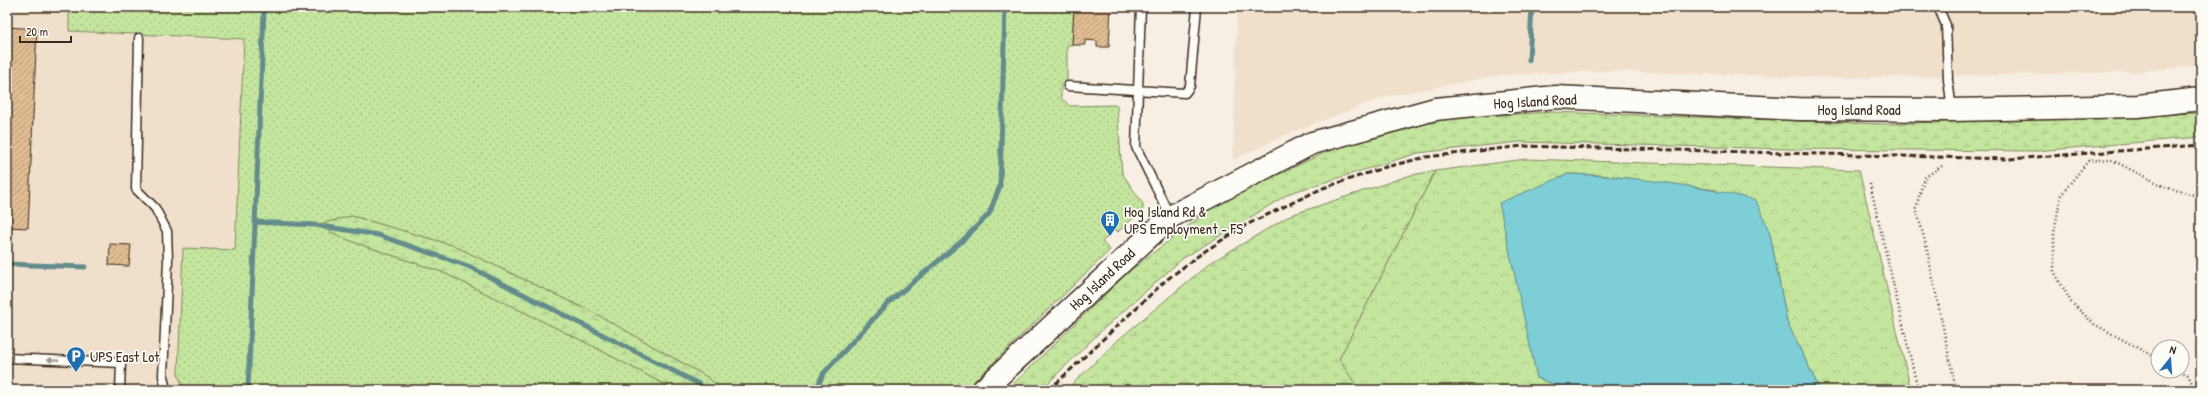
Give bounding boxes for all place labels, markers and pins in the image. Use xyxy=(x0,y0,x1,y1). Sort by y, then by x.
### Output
place label: Hog Island Rd & UPS Employment - FS xyxy=(1124,201,1243,239)
building icon: Hog Island Rd & UPS Employment - FS xyxy=(1099,209,1121,237)
parking icon: UPS East Lot xyxy=(65,345,87,373)
place label: UPS East Lot xyxy=(90,346,160,367)

